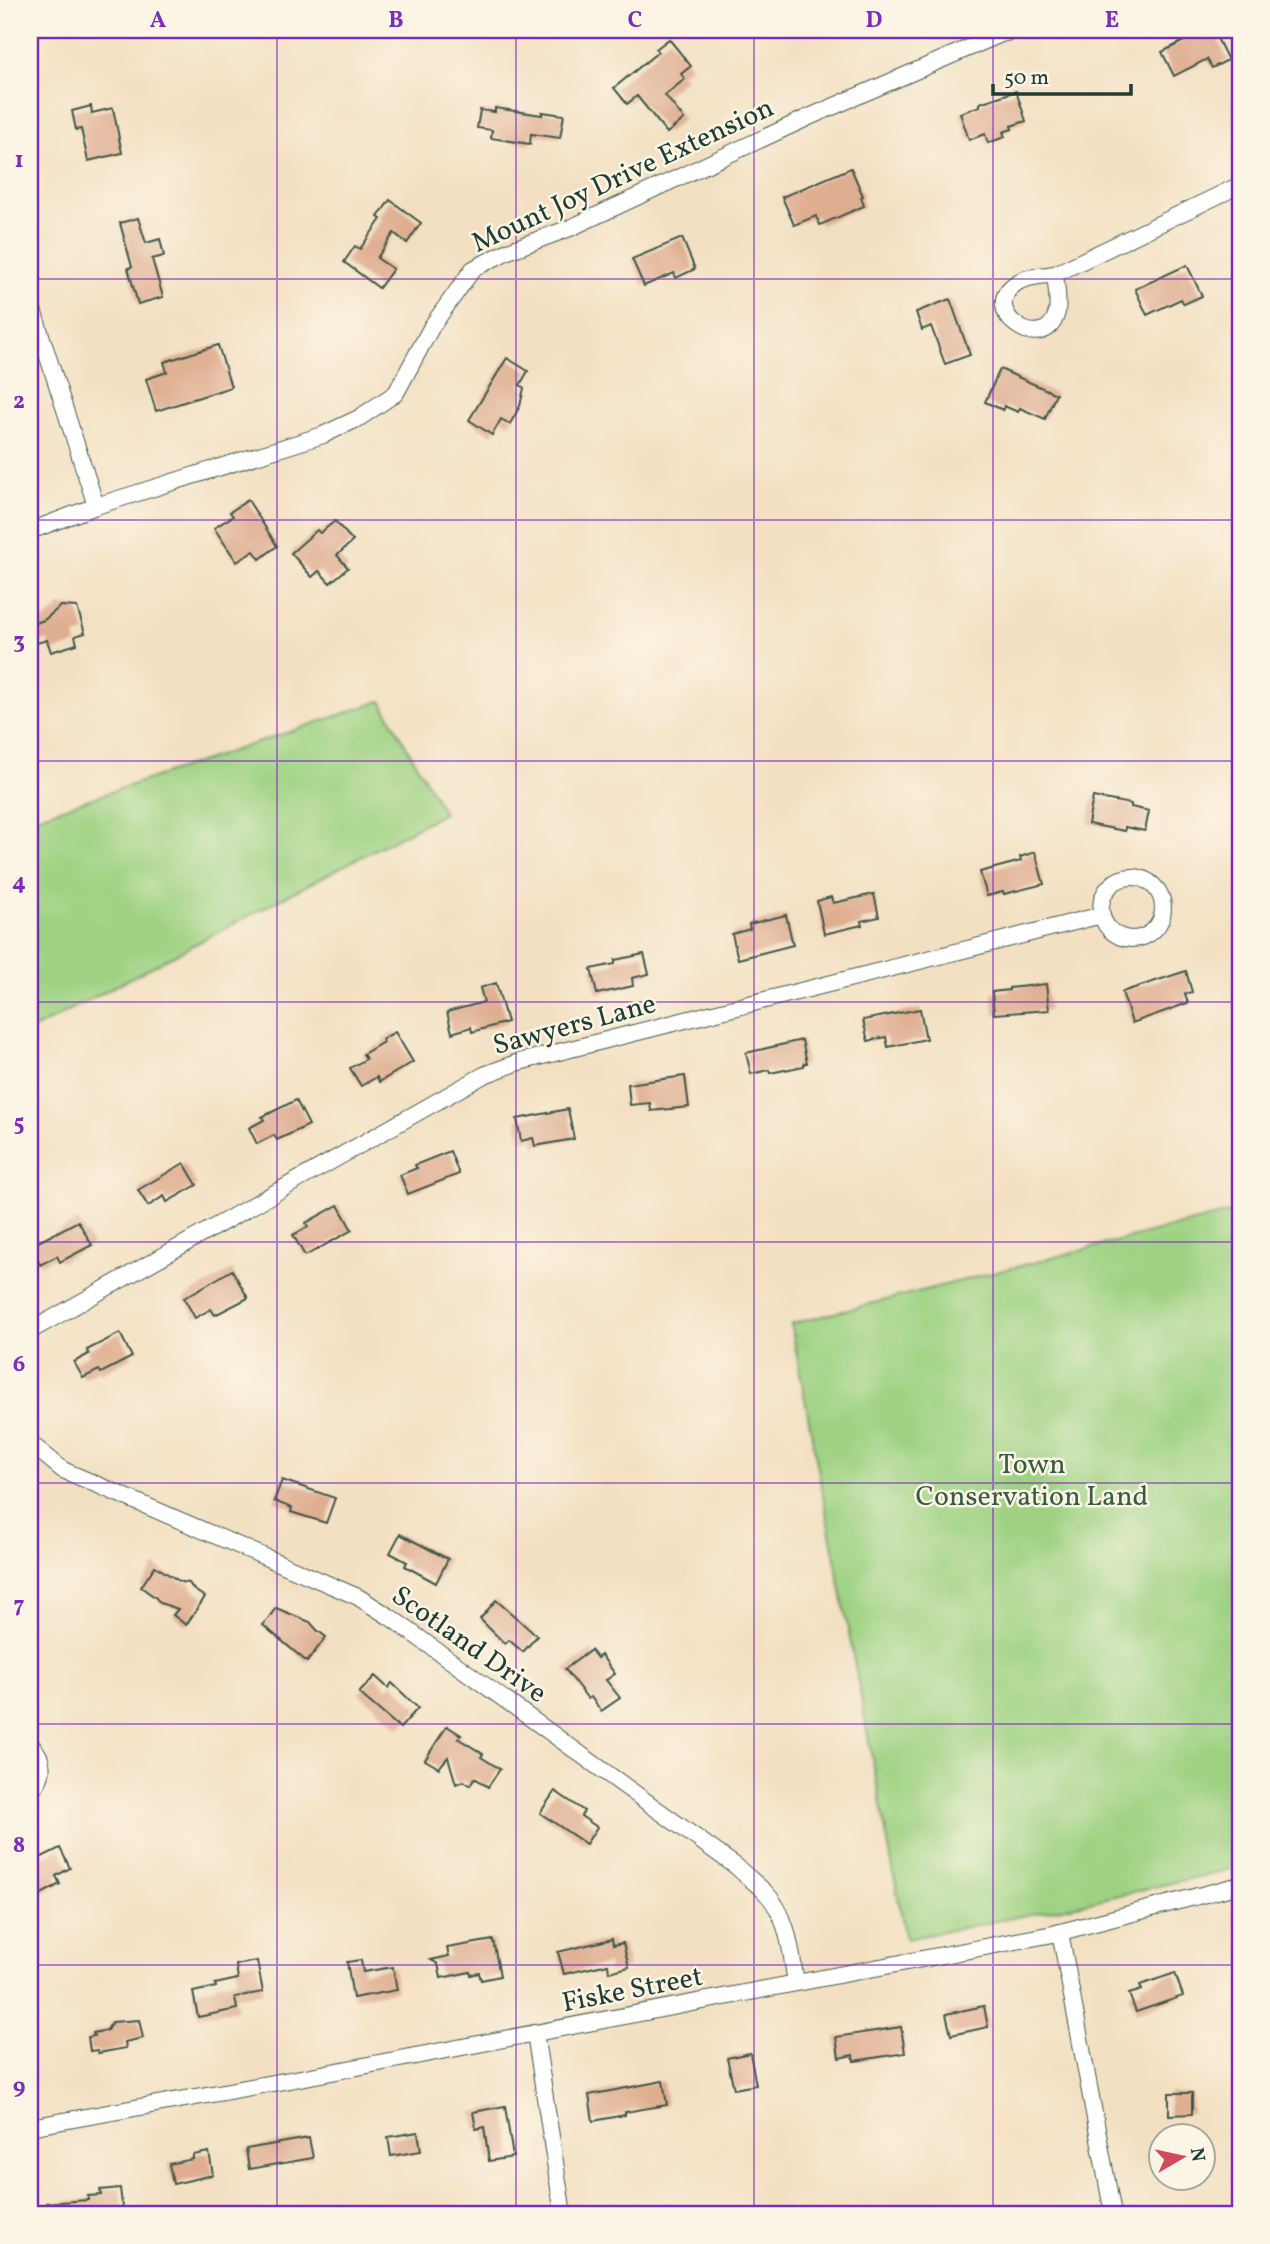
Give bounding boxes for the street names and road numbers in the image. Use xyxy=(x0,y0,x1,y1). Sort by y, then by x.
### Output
street label: Mount Joy Drive Extension xyxy=(466,89,780,263)
street label: Sawyers Lane xyxy=(489,985,660,1066)
street label: Scotland Drive xyxy=(383,1577,554,1713)
street label: Fiske Street xyxy=(559,1958,706,2023)

